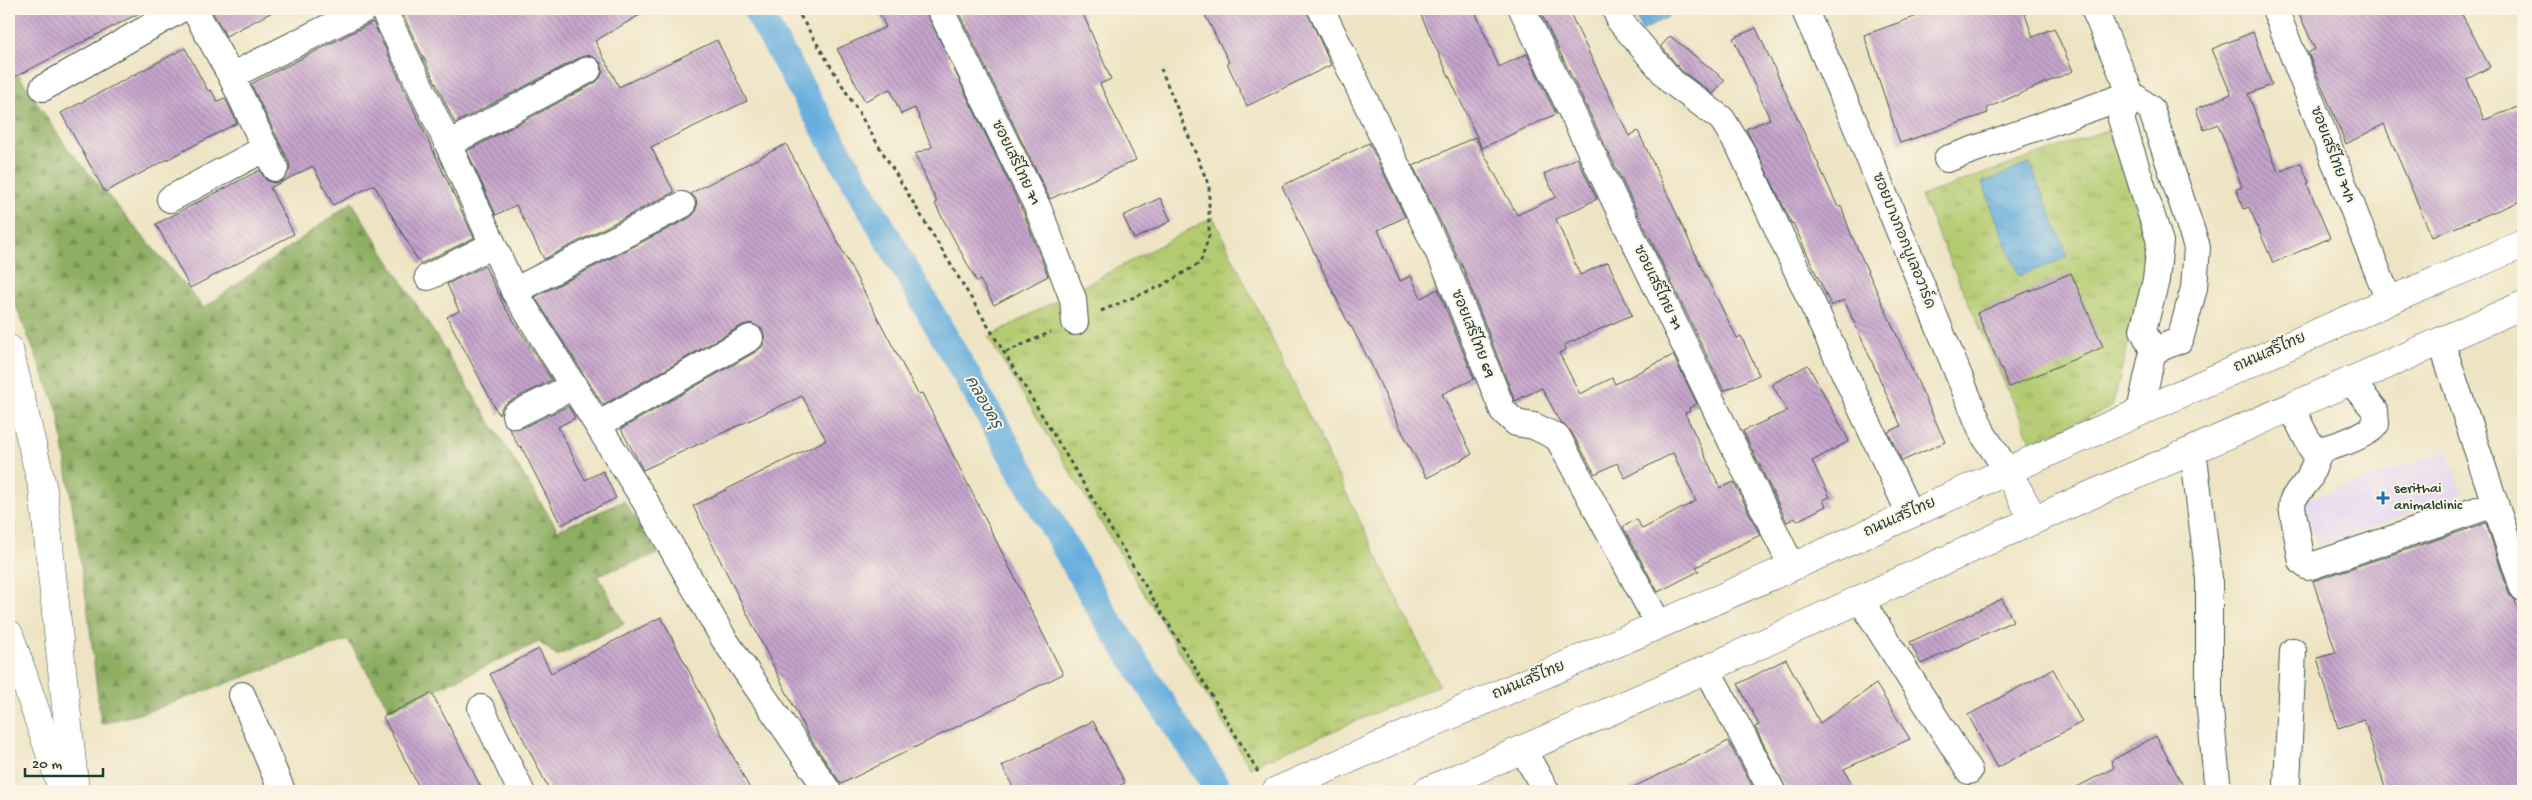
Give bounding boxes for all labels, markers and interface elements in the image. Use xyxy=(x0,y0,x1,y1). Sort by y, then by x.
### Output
street label: ซอยเสรีไทย 71/1 xyxy=(2305,103,2361,206)
street label: ซอยเสรีไทย 71 xyxy=(987,116,1046,208)
street label: ซอยบางกอกบูเลอวาร์ด xyxy=(1867,169,1941,312)
street label: ซอยเสรีไทย 71 xyxy=(1629,241,1688,333)
street label: ซอยเสรีไทย 69 xyxy=(1446,286,1501,381)
street label: ถนนเสรีไทย xyxy=(2230,326,2309,377)
water label: คลองครุ xyxy=(959,373,1005,434)
place label: serithai animalclinic xyxy=(2394,480,2463,515)
street label: ถนนเสรีไทย xyxy=(1860,491,1939,542)
marker: serithai animalclinic xyxy=(2376,491,2390,505)
street label: ถนนเสรีไทย xyxy=(1489,655,1568,704)
scale bar xyxy=(25,745,102,777)
text: 20 m xyxy=(32,756,62,774)

